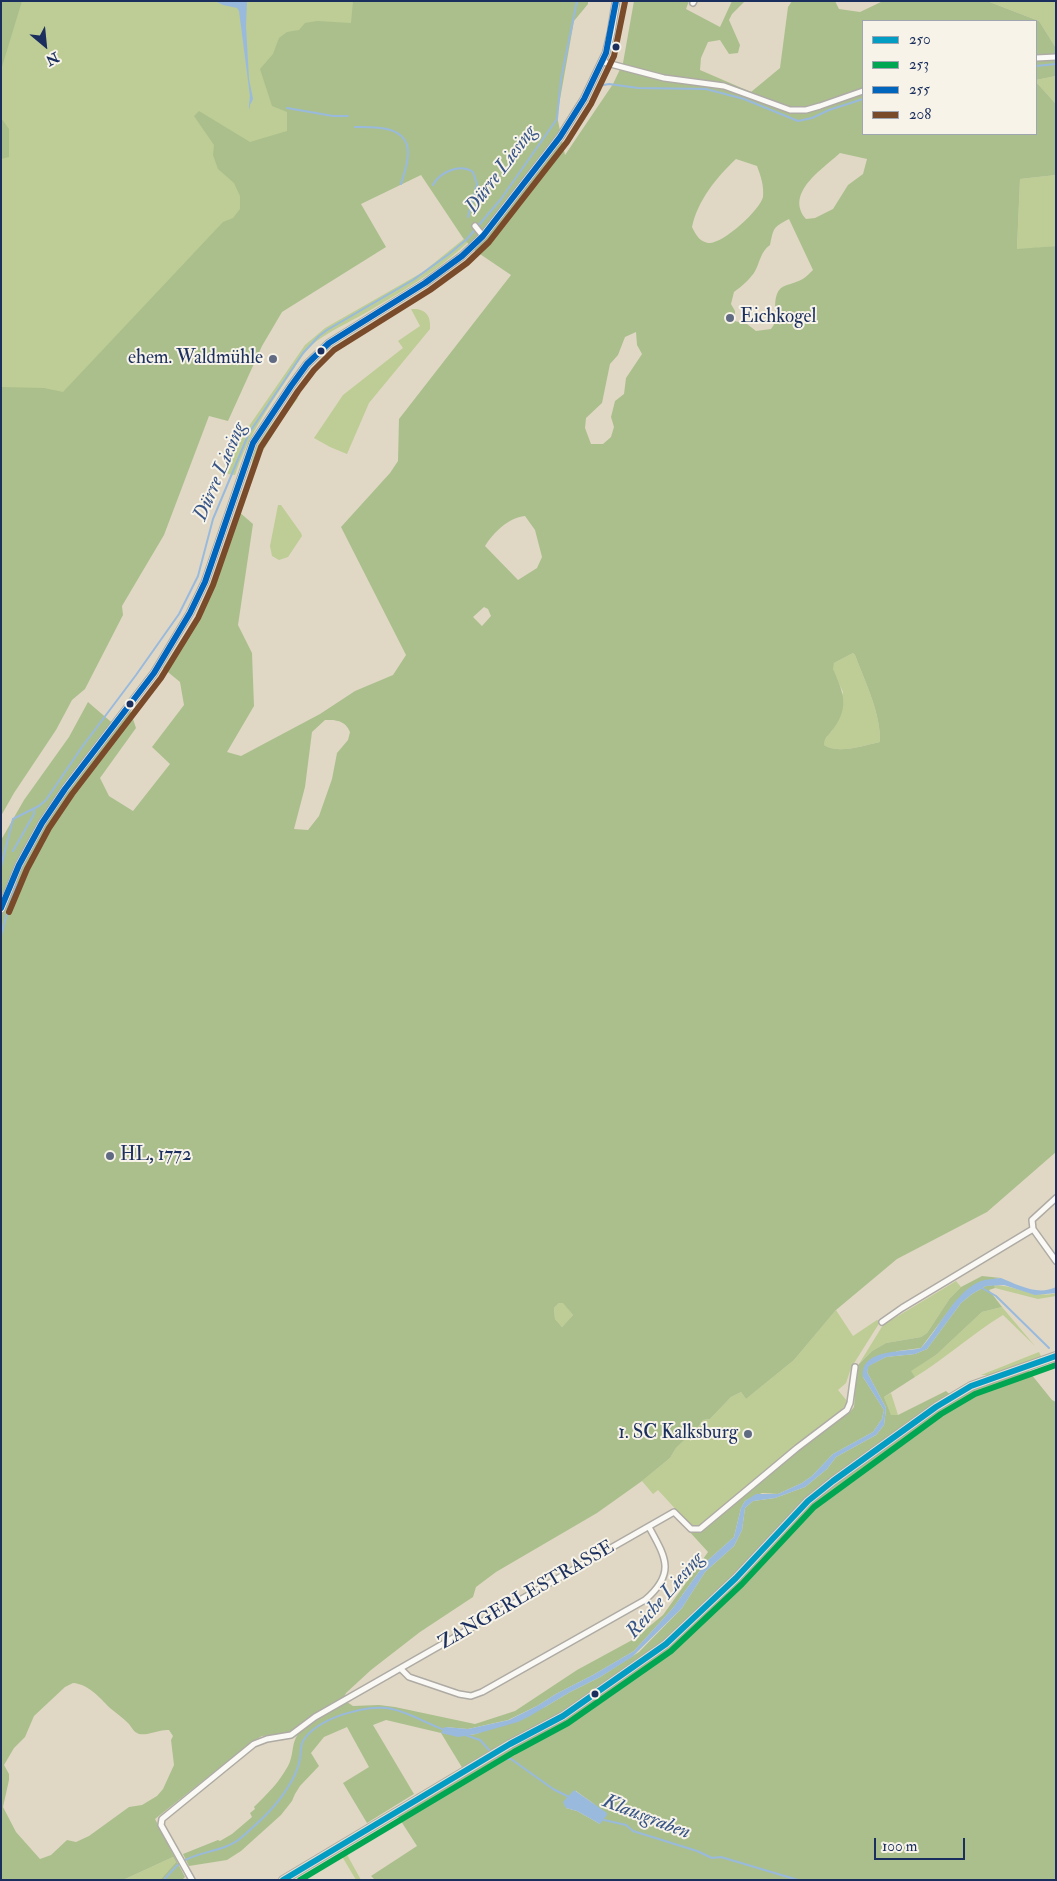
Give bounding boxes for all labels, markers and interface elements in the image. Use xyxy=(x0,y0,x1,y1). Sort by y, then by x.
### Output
north arrow xyxy=(20,20,70,70)
legend xyxy=(862,20,1037,135)
text: 250 xyxy=(909,30,931,49)
unlabelled marker xyxy=(611,42,621,52)
text: N xyxy=(43,48,62,69)
text: 253 xyxy=(909,55,929,74)
text: 255 xyxy=(909,80,930,99)
text: 208 xyxy=(909,105,931,124)
water label: Dürre Liesing xyxy=(461,121,543,219)
place label: Eichkogel xyxy=(740,307,816,329)
marker: Eichkogel xyxy=(724,312,736,324)
unlabelled marker xyxy=(316,346,326,356)
place label: ehem. Waldmühle xyxy=(128,348,263,370)
marker: ehem. Waldmühle xyxy=(267,353,279,365)
water label: Dürre Liesing xyxy=(190,419,252,525)
unlabelled marker xyxy=(125,699,135,709)
place label: HL, 1772 xyxy=(120,1145,192,1167)
marker: HL, 1772 xyxy=(104,1150,116,1162)
place label: 1. SC Kalksburg xyxy=(618,1423,738,1445)
marker: 1. SC Kalksburg xyxy=(742,1428,754,1440)
street label: ZANGERLESTRASSE xyxy=(435,1536,619,1656)
water label: Reiche Liesing xyxy=(622,1548,710,1644)
unlabelled marker xyxy=(590,1689,600,1699)
water label: Klausgraben xyxy=(599,1790,693,1846)
scale bar xyxy=(877,1828,968,1860)
text: 100 m xyxy=(882,1837,917,1856)

